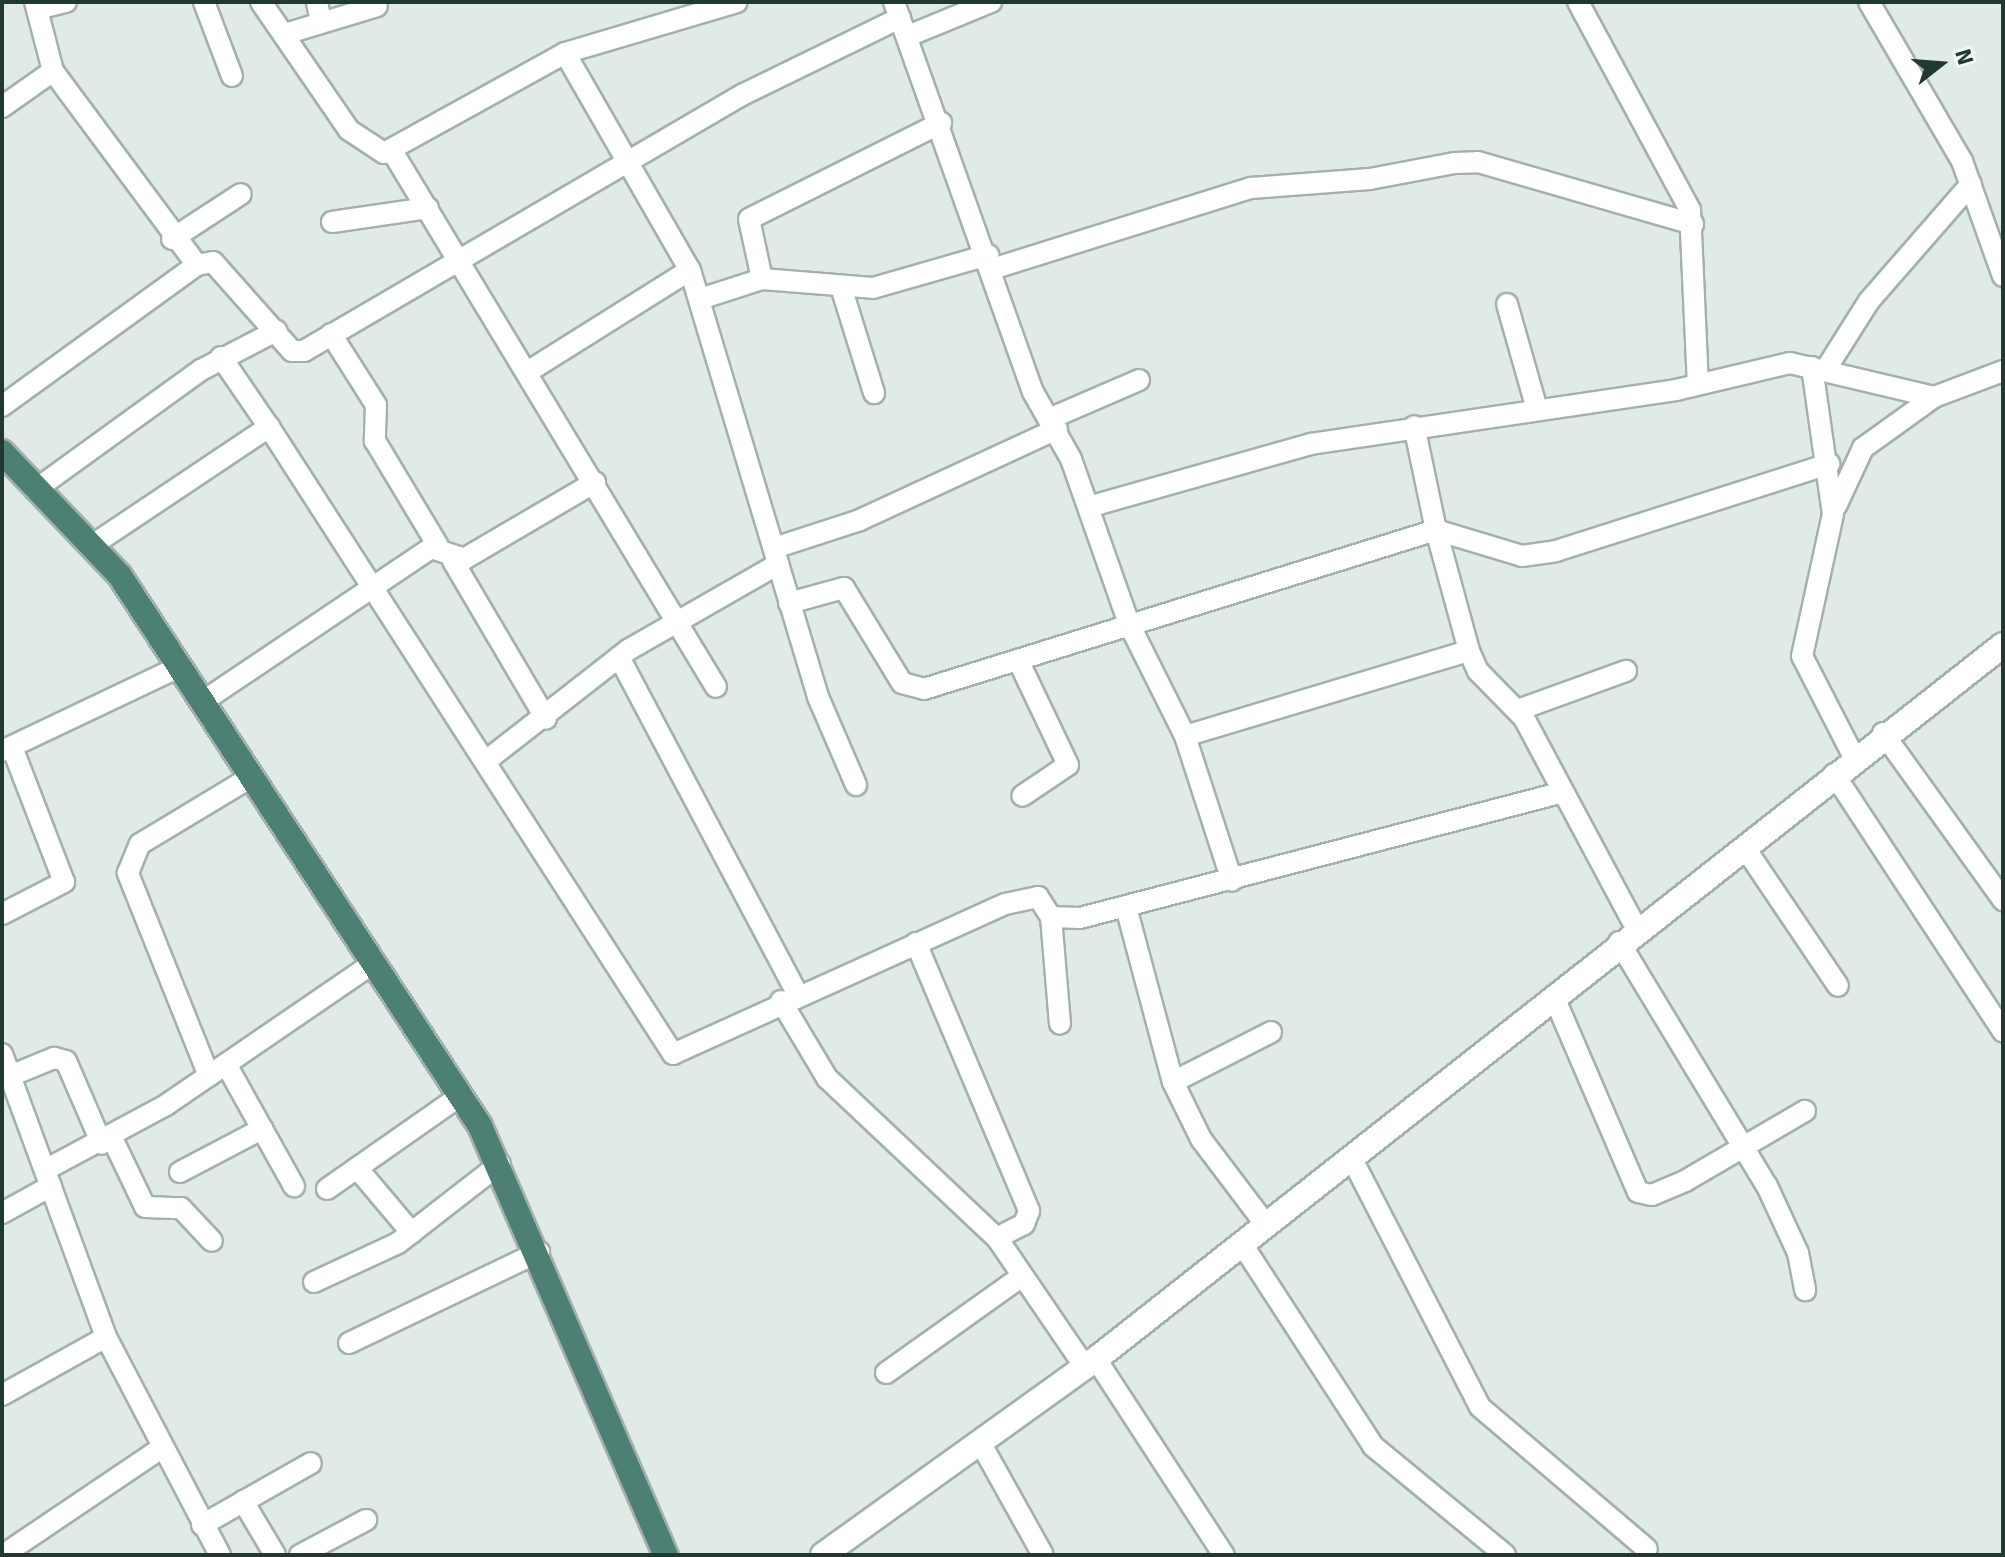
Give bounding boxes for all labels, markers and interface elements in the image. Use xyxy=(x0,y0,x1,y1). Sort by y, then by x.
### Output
north arrow xyxy=(1901,24,1981,104)
text: N xyxy=(1949,46,1980,68)

